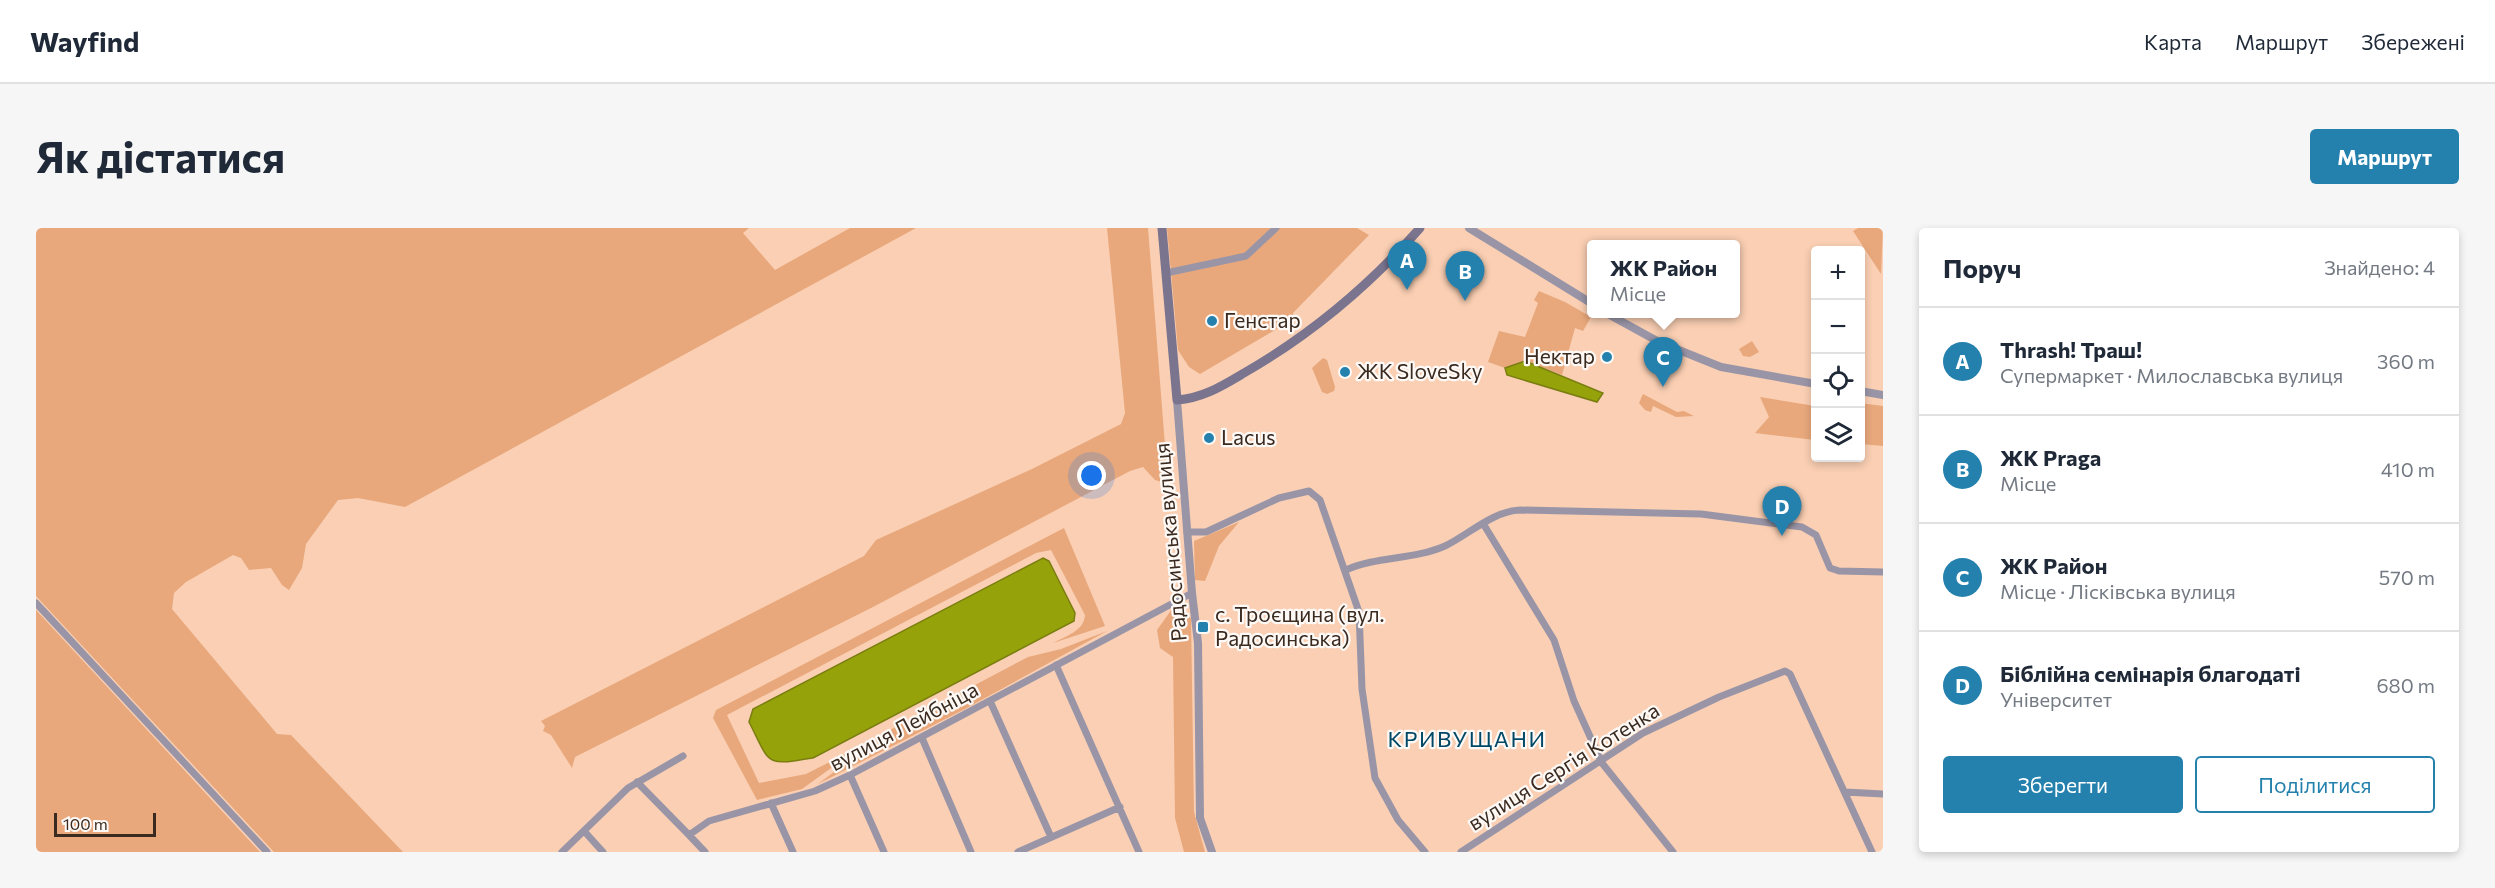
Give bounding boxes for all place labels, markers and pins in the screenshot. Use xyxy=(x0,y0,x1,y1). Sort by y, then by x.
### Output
pin: A xyxy=(1388,241,1426,290)
pin: B xyxy=(1446,251,1484,301)
place label: Генстар xyxy=(1224,307,1301,332)
marker: Генстар xyxy=(1205,314,1219,328)
pin: C xyxy=(1644,338,1682,387)
place label: Нектар xyxy=(1524,343,1595,368)
marker: Нектар xyxy=(1600,350,1614,364)
place label: ЖК SloveSky xyxy=(1357,358,1483,383)
marker: ЖК SloveSky xyxy=(1338,365,1352,379)
place label: Lacus xyxy=(1221,424,1276,449)
marker: Lacus xyxy=(1202,431,1216,445)
pin: D xyxy=(1762,486,1802,536)
place label: с. Троєщина (вул. Радосинська) xyxy=(1215,601,1385,650)
marker: с. Троєщина (вул. Радосинська) xyxy=(1196,620,1210,634)

